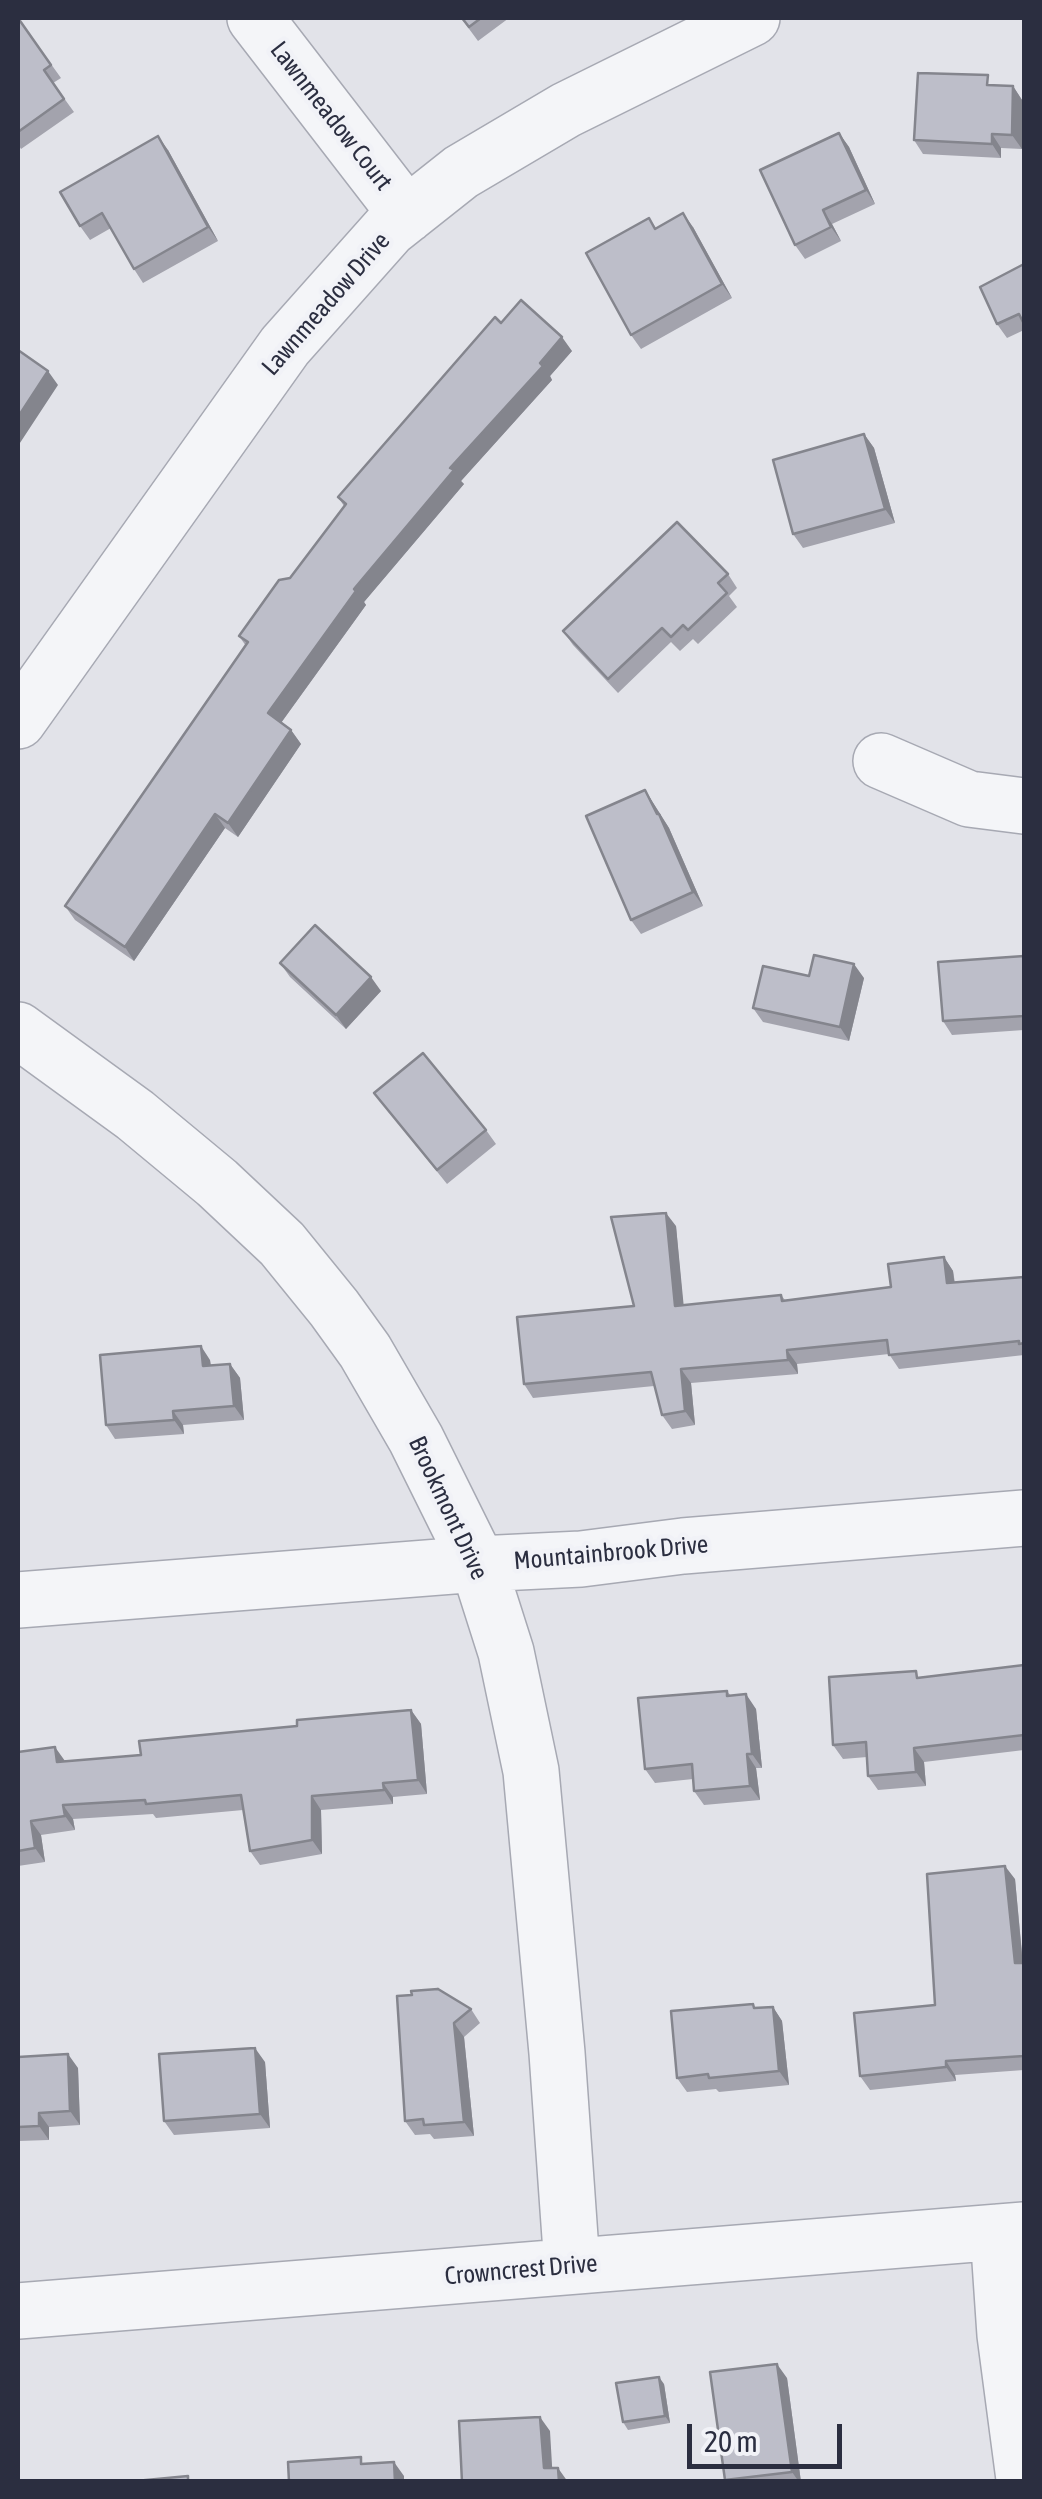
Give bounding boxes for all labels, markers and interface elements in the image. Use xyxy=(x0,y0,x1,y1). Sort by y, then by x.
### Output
street label: Lawnmeadow Court xyxy=(264,36,398,196)
street label: Lawnmeadow Drive xyxy=(256,226,396,382)
street label: Brookmont Drive xyxy=(402,1432,494,1584)
street label: Mountainbrook Drive xyxy=(513,1530,709,1576)
street label: Crowncrest Drive xyxy=(443,2248,599,2292)
scale bar xyxy=(692,2404,847,2466)
text: 20 m xyxy=(704,2424,758,2458)

